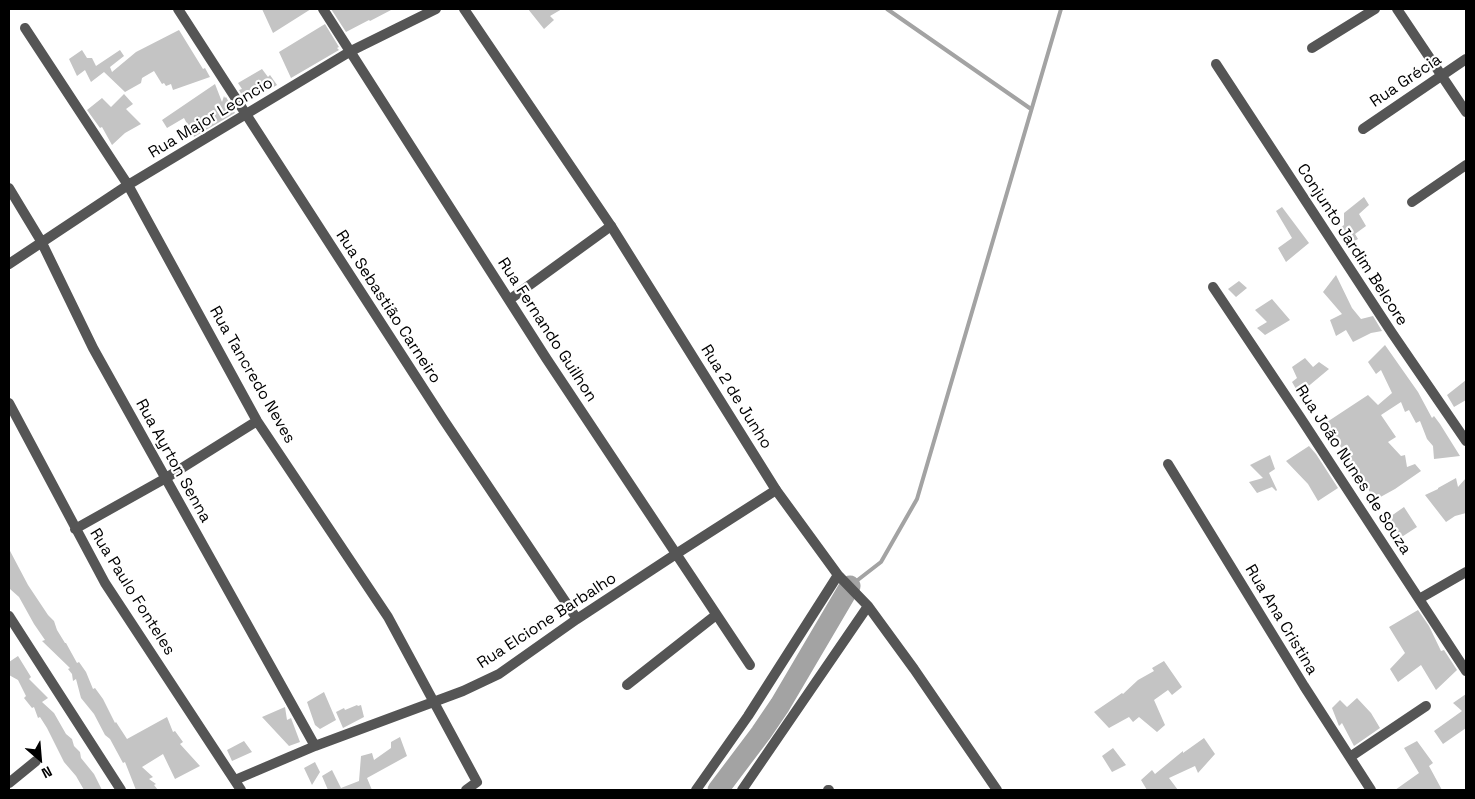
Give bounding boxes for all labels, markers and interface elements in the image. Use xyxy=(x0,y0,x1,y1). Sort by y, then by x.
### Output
street label: Rua Grécia xyxy=(1367,50,1445,112)
street label: Rua Major Leoncio xyxy=(145,73,277,163)
street label: Conjunto Jardim Belcore xyxy=(1292,160,1412,330)
street label: Rua Sebastião Carneiro xyxy=(331,227,445,387)
street label: Rua Fernando Guilhon xyxy=(493,254,601,406)
street label: Rua Tancredo Neves xyxy=(205,303,299,447)
street label: Rua 2 de Junho xyxy=(696,341,776,453)
street label: Rua João Nunes de Souza xyxy=(1291,382,1415,558)
street label: Rua Ayrton Senna xyxy=(131,396,215,526)
street label: Rua Paulo Fonteles xyxy=(85,525,179,659)
street label: Rua Ana Cristina xyxy=(1241,561,1321,679)
street label: Rua Elcione Barbalho xyxy=(474,569,620,673)
north arrow xyxy=(15,734,65,784)
text: N xyxy=(39,762,55,783)

